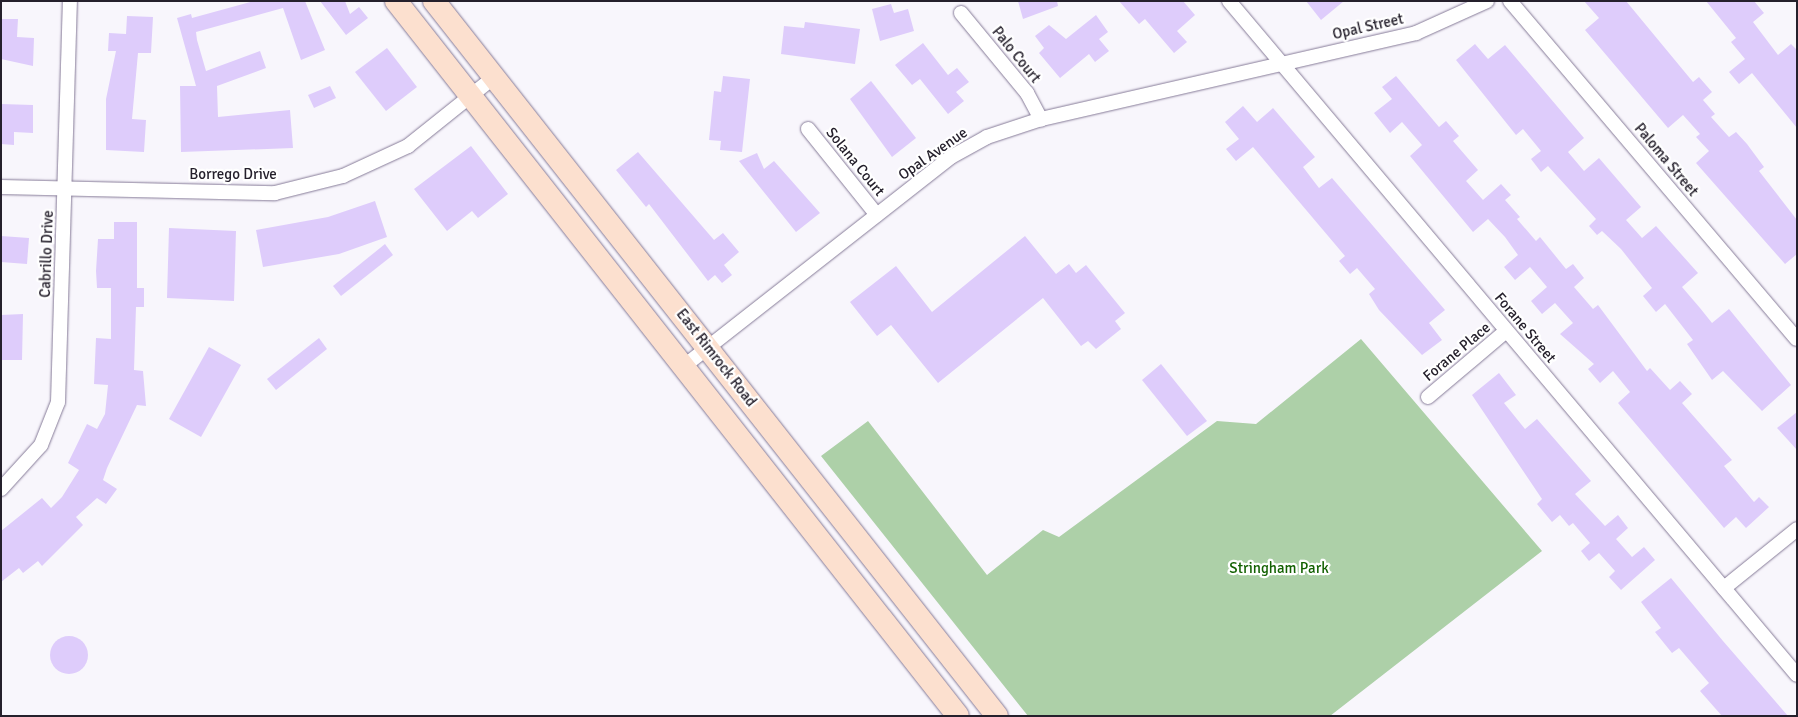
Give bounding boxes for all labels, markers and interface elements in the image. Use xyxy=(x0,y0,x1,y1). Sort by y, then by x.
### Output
street label: Opal Street xyxy=(1331,10,1405,44)
street label: Palo Court xyxy=(988,23,1044,87)
street label: Paloma Street xyxy=(1630,120,1702,200)
street label: Solana Court xyxy=(822,124,888,200)
street label: Opal Avenue xyxy=(895,124,971,184)
street label: Borrego Drive xyxy=(189,166,277,184)
street label: Cabrillo Drive xyxy=(36,210,58,298)
street label: Forane Street xyxy=(1490,289,1560,367)
street label: East Rimrock Road xyxy=(672,306,760,410)
street label: Forane Place xyxy=(1420,319,1494,385)
park label: Stringham Park xyxy=(1229,560,1329,578)

